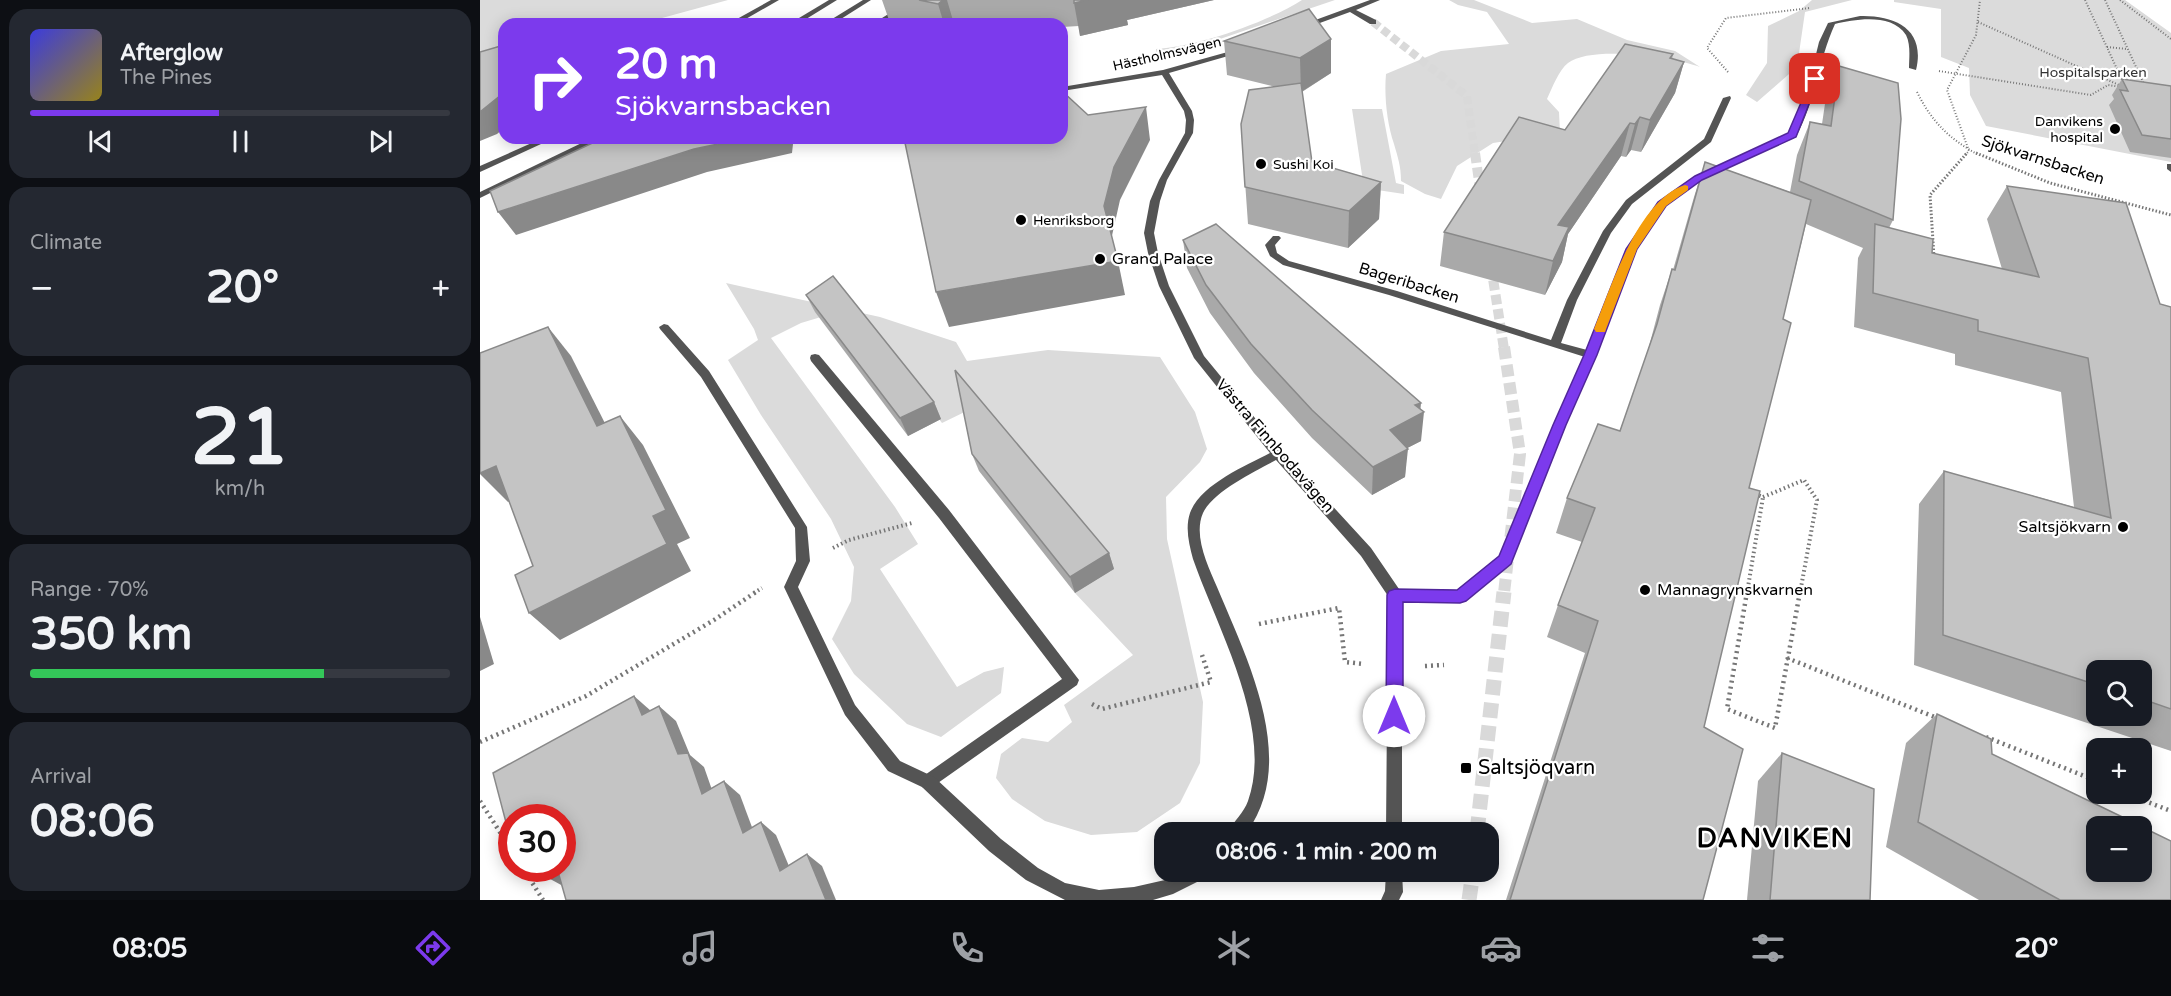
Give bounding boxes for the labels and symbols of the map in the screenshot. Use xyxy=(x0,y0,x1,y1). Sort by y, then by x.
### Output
street label: Hästholmsvägen xyxy=(1111,33,1223,75)
pin xyxy=(1789,53,1840,104)
park label: Hospitalsparken xyxy=(2039,64,2147,81)
place label: Danvikens hospital xyxy=(2035,113,2103,146)
marker: Danvikens hospital xyxy=(2108,122,2122,136)
street label: Sjökvarnsbacken xyxy=(1979,131,2107,189)
place label: Sushi Koi xyxy=(1273,156,1334,173)
marker: Sushi Koi xyxy=(1254,157,1268,171)
place label: Henriksborg xyxy=(1033,212,1114,229)
marker: Henriksborg xyxy=(1014,213,1028,227)
place label: Grand Palace xyxy=(1112,249,1213,269)
marker: Grand Palace xyxy=(1093,252,1107,266)
street label: Bageribacken xyxy=(1356,258,1462,308)
street label: Västra Finnbodavägen xyxy=(1212,375,1338,517)
place label: Saltsjökvarn xyxy=(2019,517,2111,537)
marker: Saltsjökvarn xyxy=(2116,520,2130,534)
place label: Mannagrynskvarnen xyxy=(1657,580,1813,600)
marker: Mannagrynskvarnen xyxy=(1638,583,1652,597)
position arrow xyxy=(1362,684,1426,748)
place label: Saltsjöqvarn xyxy=(1478,756,1595,780)
marker: Saltsjöqvarn xyxy=(1459,761,1473,775)
speed limit sign: 30 xyxy=(498,804,576,882)
district label: DANVIKEN xyxy=(1696,822,1854,855)

